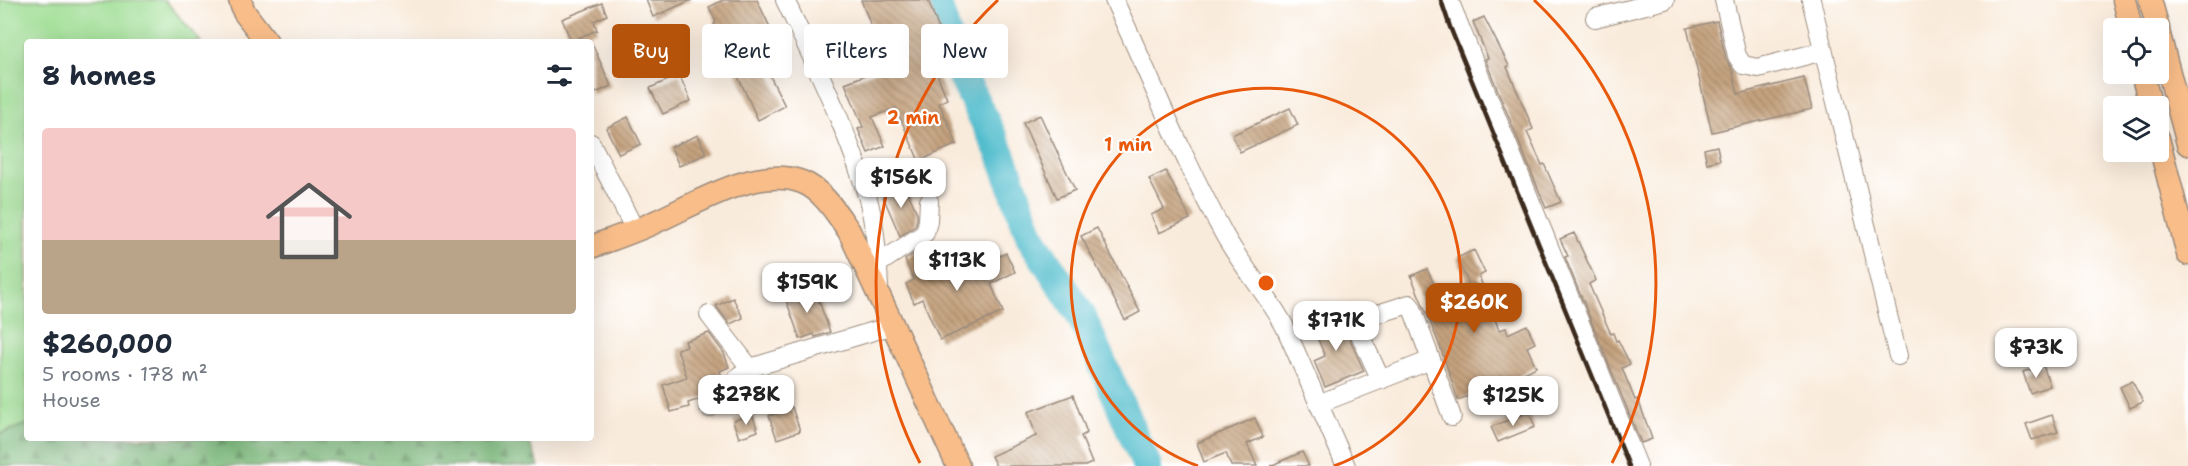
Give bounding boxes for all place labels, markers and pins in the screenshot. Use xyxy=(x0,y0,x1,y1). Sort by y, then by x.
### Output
pin: $156K xyxy=(859,158,943,209)
pin: $113K xyxy=(915,241,999,292)
pin: $159K xyxy=(765,263,849,314)
centre of rings xyxy=(1256,273,1276,293)
pin: $260K xyxy=(1432,283,1516,334)
pin: $171K xyxy=(1294,301,1378,352)
pin: $73K xyxy=(2000,328,2072,379)
pin: $278K xyxy=(704,375,788,426)
pin: $125K xyxy=(1471,376,1555,427)

